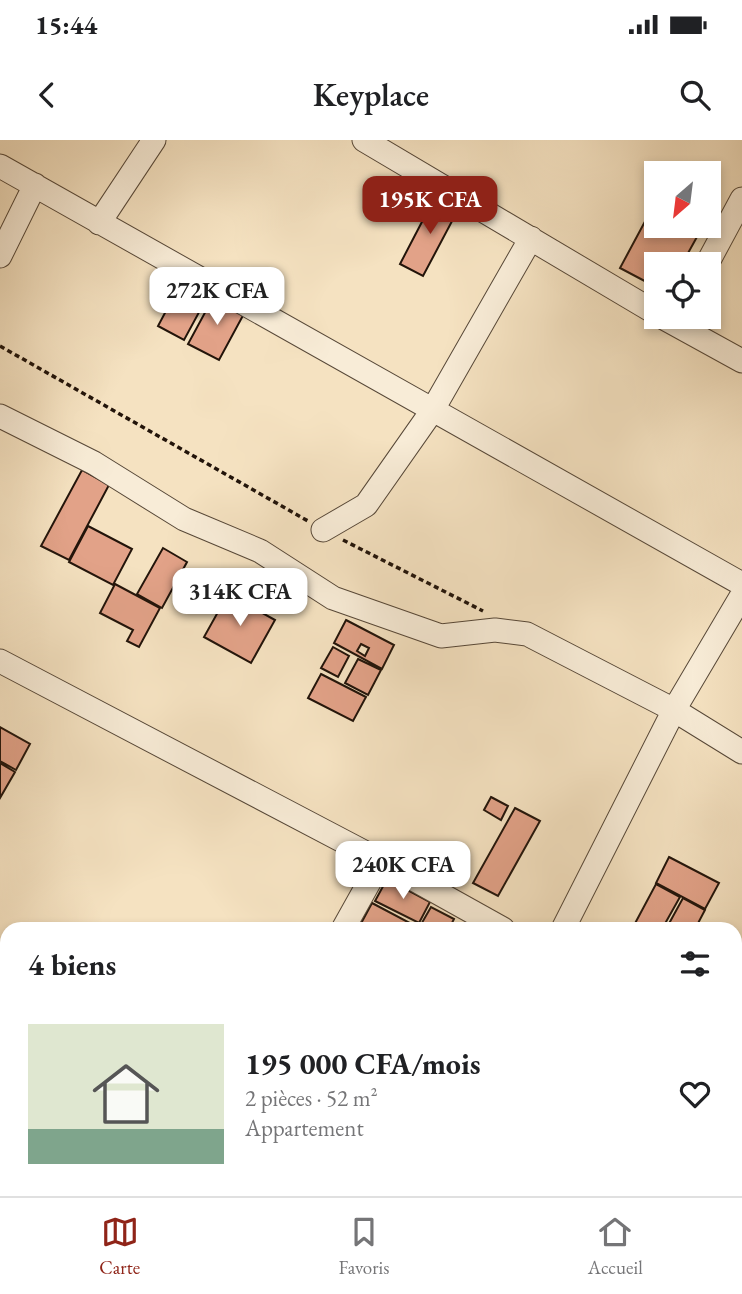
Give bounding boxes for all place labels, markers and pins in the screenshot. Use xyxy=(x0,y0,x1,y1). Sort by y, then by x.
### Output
pin: 195K CFA xyxy=(358,176,502,236)
pin: 272K CFA xyxy=(145,268,289,327)
pin: 314K CFA xyxy=(168,568,312,628)
pin: 240K CFA xyxy=(331,842,475,901)

